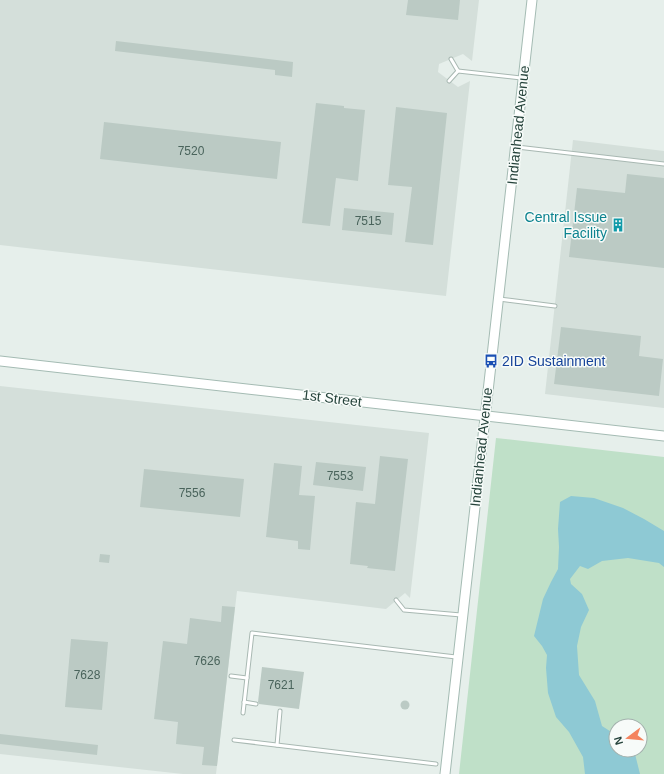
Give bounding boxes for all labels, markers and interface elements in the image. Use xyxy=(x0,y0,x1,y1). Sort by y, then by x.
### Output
street label: Indianhead Avenue xyxy=(504,64,532,185)
house number: 7520 xyxy=(178,144,205,158)
place label: Central Issue Facility xyxy=(525,209,607,241)
house number: 7515 xyxy=(355,214,382,228)
building icon: Central Issue Facility xyxy=(610,217,626,233)
bus stop icon: 2ID Sustainment xyxy=(483,353,499,369)
place label: 2ID Sustainment xyxy=(502,353,606,369)
street label: 1st Street xyxy=(301,386,363,410)
street label: Indianhead Avenue xyxy=(467,386,495,507)
house number: 7553 xyxy=(327,469,354,483)
house number: 7556 xyxy=(179,486,206,500)
house number: 7626 xyxy=(194,654,221,668)
house number: 7628 xyxy=(74,668,101,682)
house number: 7621 xyxy=(268,678,295,692)
north arrow xyxy=(608,718,648,758)
text: N xyxy=(612,735,625,746)

